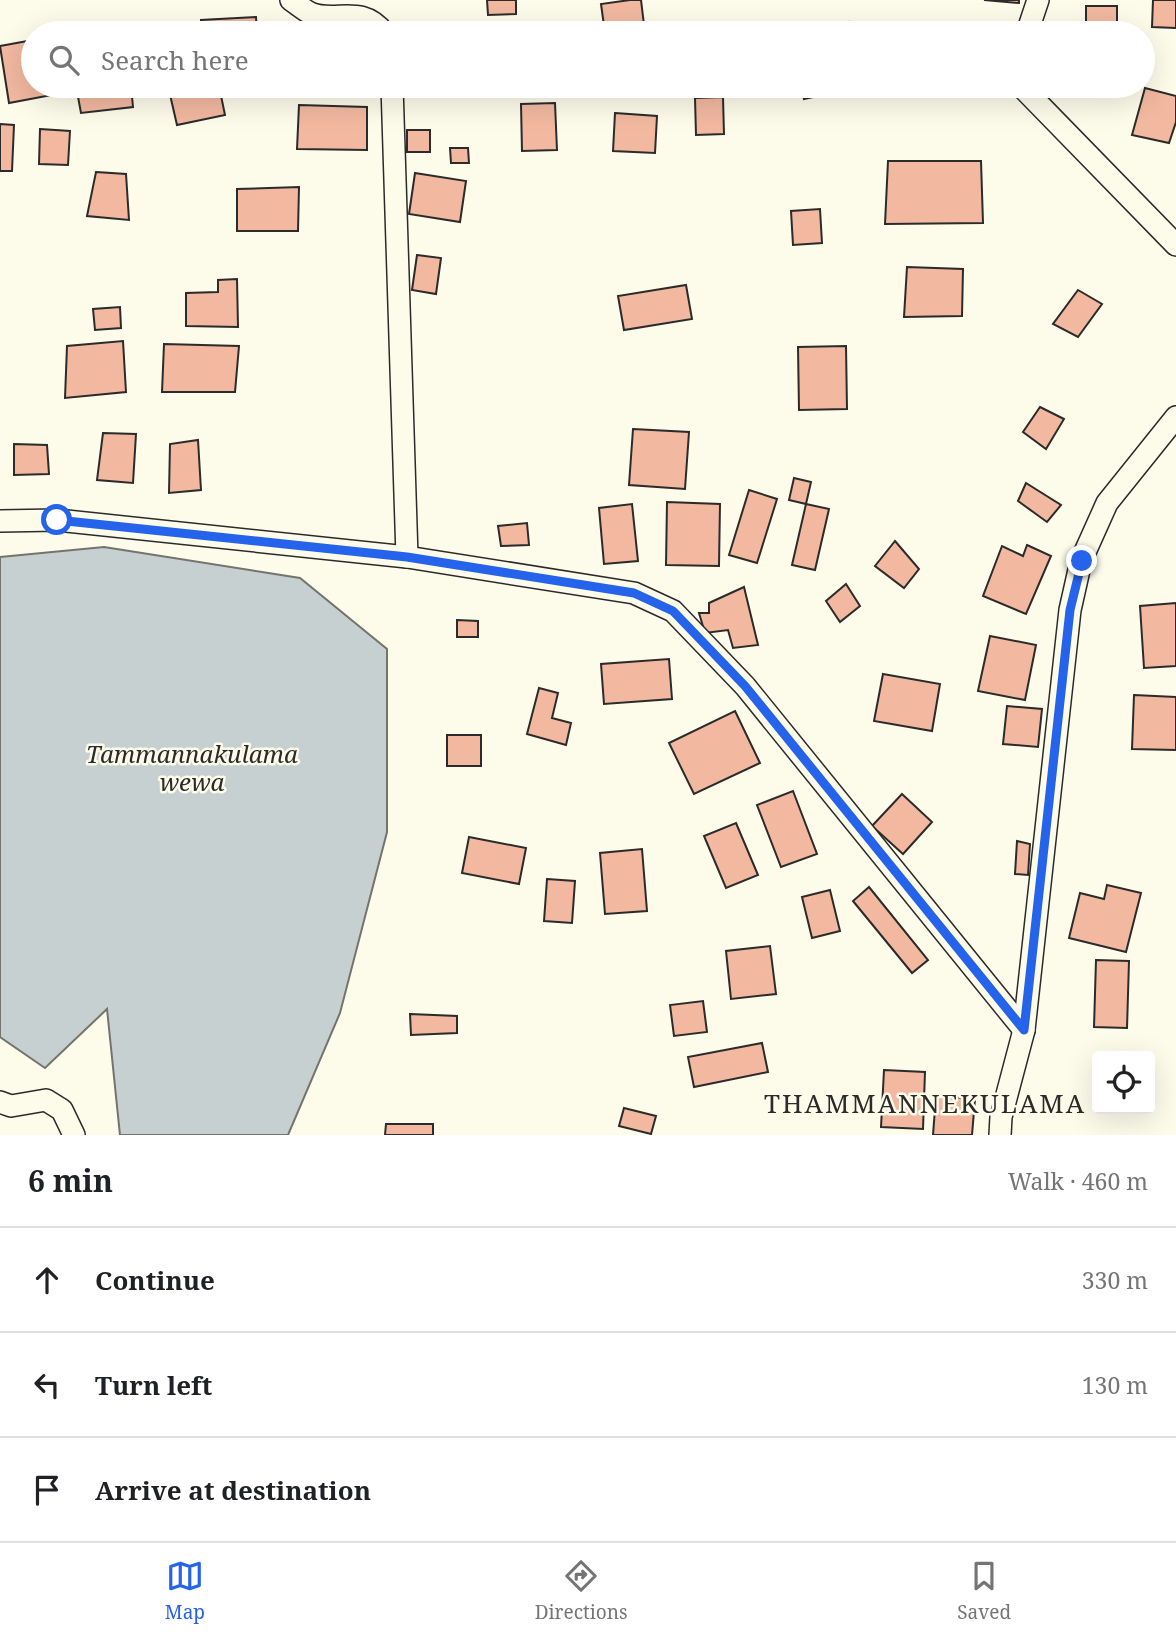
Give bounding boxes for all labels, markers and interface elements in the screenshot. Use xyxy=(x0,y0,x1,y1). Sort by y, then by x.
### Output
search box xyxy=(21,21,1155,98)
icon: search xyxy=(45,41,83,79)
text: Search here xyxy=(101,42,249,78)
route start xyxy=(41,504,72,535)
route end xyxy=(1066,545,1097,576)
water label: Tammannakulama wewa xyxy=(86,737,298,798)
map controls xyxy=(1092,1051,1155,1114)
button: locate xyxy=(1092,1051,1155,1114)
district label: THAMMANNEKULAMA xyxy=(764,1085,1086,1121)
text: 6 min xyxy=(28,1160,113,1201)
text: Walk · 460 m xyxy=(1008,1165,1148,1197)
icon: ahead xyxy=(28,1261,66,1299)
text: Continue xyxy=(95,1262,215,1298)
text: 330 m xyxy=(1082,1264,1148,1296)
icon: left xyxy=(28,1366,66,1404)
text: Turn left xyxy=(95,1367,212,1403)
text: 130 m xyxy=(1082,1369,1148,1401)
icon: arrive xyxy=(28,1471,66,1509)
text: Arrive at destination xyxy=(95,1472,371,1508)
tab: Map xyxy=(165,1557,205,1625)
tab: Directions xyxy=(535,1557,628,1625)
tab: Saved xyxy=(957,1557,1011,1625)

